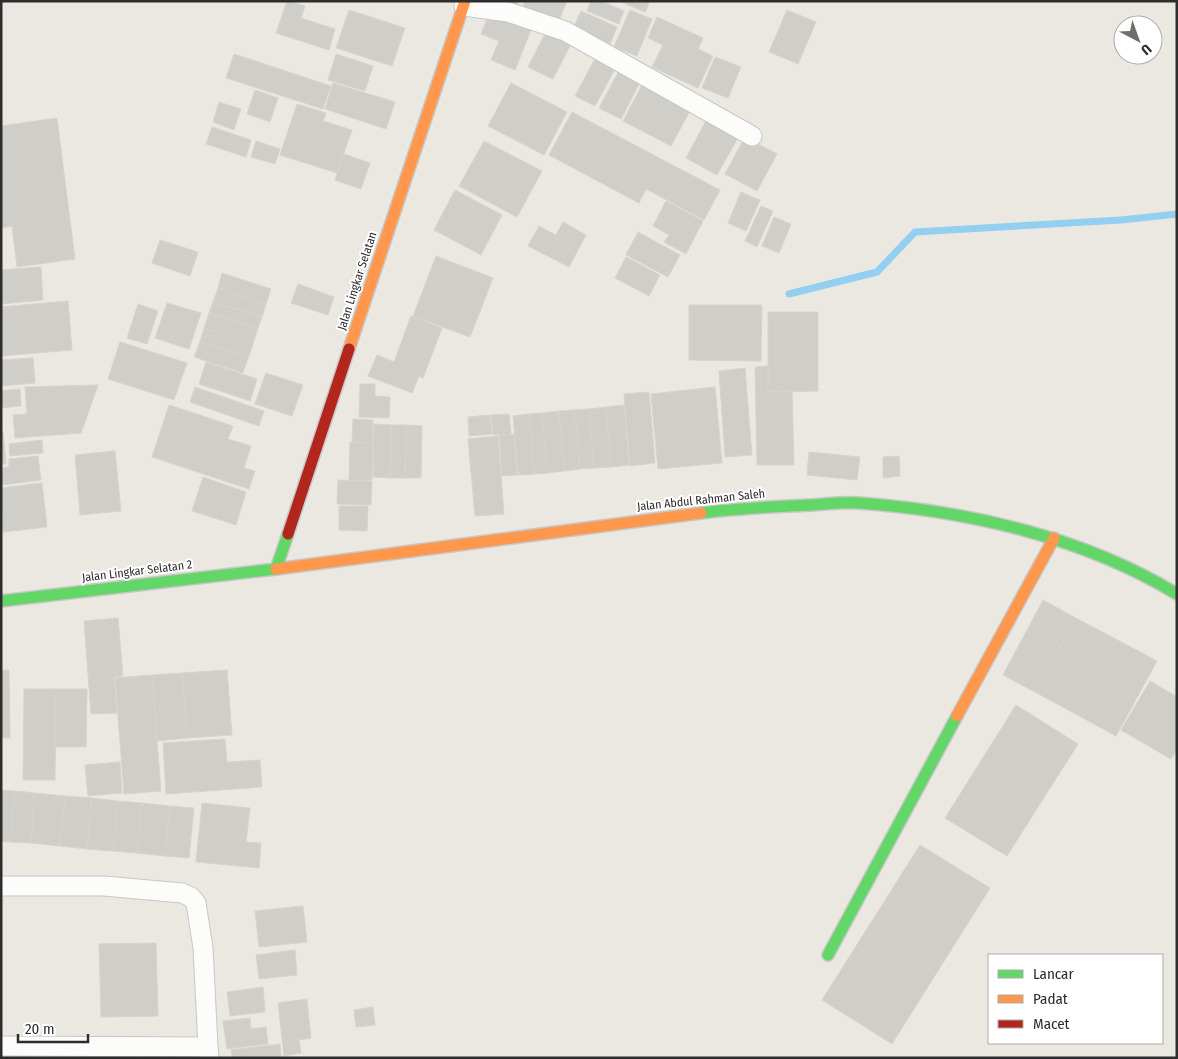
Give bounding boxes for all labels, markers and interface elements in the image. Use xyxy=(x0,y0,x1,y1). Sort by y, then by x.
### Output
north arrow xyxy=(1113,15,1163,65)
text: U xyxy=(1138,40,1155,59)
street label: Jalan Lingkar Selatan xyxy=(334,230,380,332)
street label: Jalan Abdul Rahman Saleh xyxy=(636,486,766,514)
street label: Jalan Lingkar Selatan 2 xyxy=(81,557,193,585)
legend xyxy=(988,954,1163,1044)
text: Lancar xyxy=(1033,965,1074,983)
text: Padat xyxy=(1033,990,1068,1008)
scale bar xyxy=(18,1012,88,1044)
text: Macet xyxy=(1033,1015,1070,1033)
text: 20 m xyxy=(25,1020,55,1038)

